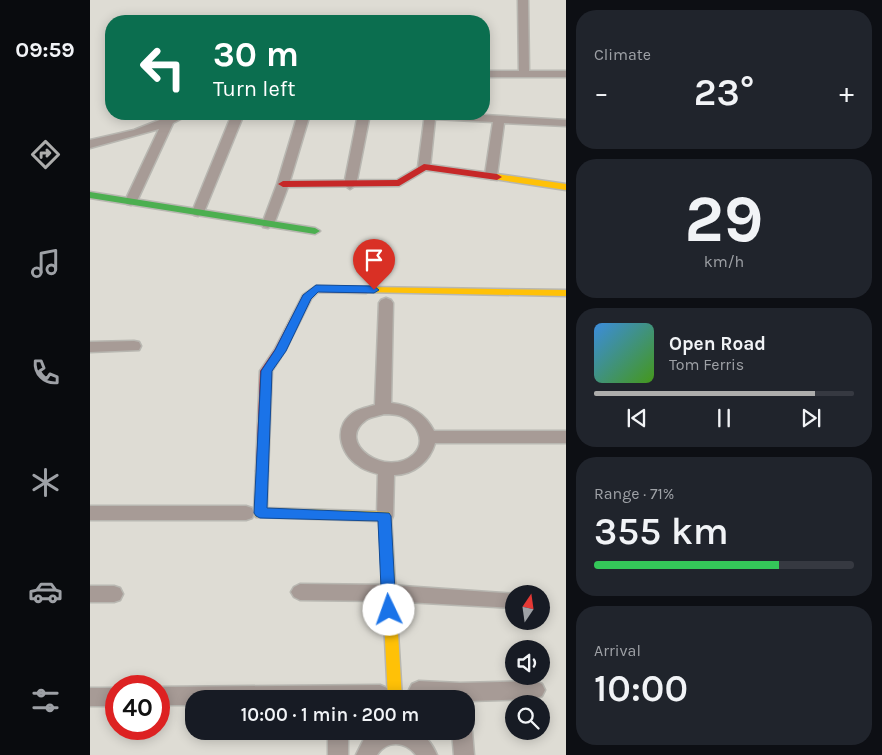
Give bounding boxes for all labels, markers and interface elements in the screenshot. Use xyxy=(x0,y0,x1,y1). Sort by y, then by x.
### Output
text: 30 m xyxy=(213,34,299,75)
icon: left xyxy=(130,35,195,100)
text: 09:59 xyxy=(15,37,75,63)
text: Climate xyxy=(594,45,651,64)
text: 23° xyxy=(694,70,754,115)
text: Turn left xyxy=(213,76,296,102)
text: − xyxy=(594,76,609,109)
text: + xyxy=(839,76,854,109)
icon: directions xyxy=(28,137,63,172)
text: 29 xyxy=(685,181,763,257)
pin xyxy=(353,239,395,290)
icon: music xyxy=(28,246,63,281)
icon: arrive xyxy=(360,246,388,274)
text: km/h xyxy=(704,252,744,271)
text: Open Road xyxy=(669,333,766,355)
icon: phone xyxy=(28,355,63,390)
text: Tom Ferris xyxy=(669,355,744,374)
icon: previous xyxy=(623,404,651,432)
icon: pause xyxy=(710,404,738,432)
icon: next xyxy=(797,404,825,432)
icon: climate xyxy=(28,465,63,500)
text: Range · 71% xyxy=(594,484,674,503)
text: 355 km xyxy=(594,509,729,554)
icon: car xyxy=(28,574,63,609)
position arrow xyxy=(362,583,414,635)
north arrow xyxy=(505,585,550,630)
map controls xyxy=(505,585,550,740)
button: sound xyxy=(505,640,550,685)
text: Arrival xyxy=(594,641,641,660)
text: 10:00 xyxy=(594,666,688,711)
speed limit sign: 40 xyxy=(105,675,170,740)
icon: filters xyxy=(28,683,63,718)
button: search xyxy=(505,695,550,740)
text: 10:00 · 1 min · 200 m xyxy=(241,704,419,726)

